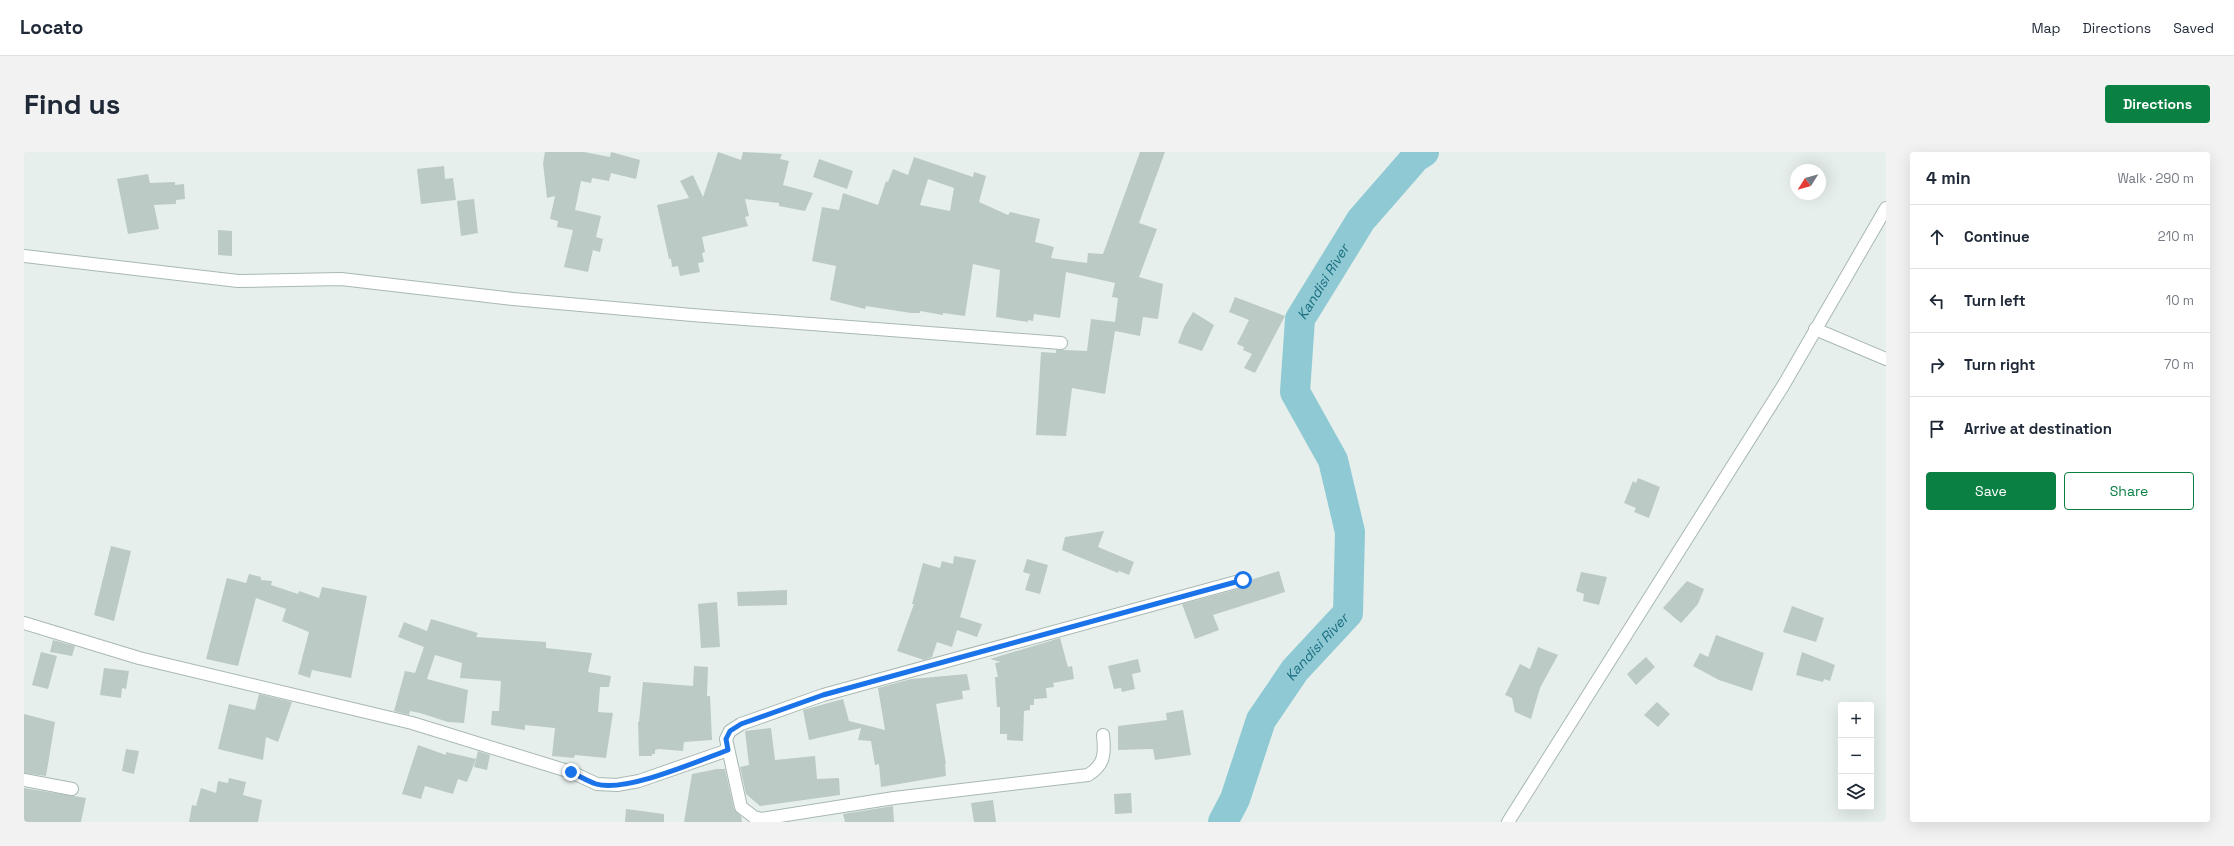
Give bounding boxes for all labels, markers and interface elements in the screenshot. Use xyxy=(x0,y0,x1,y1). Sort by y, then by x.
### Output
text: Locato xyxy=(20,15,83,40)
text: Map xyxy=(2031,19,2061,37)
text: Directions xyxy=(2083,19,2151,37)
text: Saved xyxy=(2173,19,2214,37)
button: Directions xyxy=(2105,85,2210,123)
text: Find us xyxy=(24,86,121,122)
north arrow xyxy=(1790,164,1826,200)
text: 4 min xyxy=(1926,167,1971,189)
text: Walk · 290 m xyxy=(2117,170,2194,187)
icon: ahead xyxy=(1926,226,1948,248)
text: Continue xyxy=(1964,227,2030,246)
text: 210 m xyxy=(2158,228,2194,245)
water label: Kandisi River xyxy=(1293,239,1354,323)
icon: left xyxy=(1926,290,1948,312)
text: Turn left xyxy=(1964,291,2026,310)
text: 10 m xyxy=(2166,292,2194,309)
icon: right xyxy=(1926,354,1948,376)
text: Turn right xyxy=(1964,355,2035,374)
text: 70 m xyxy=(2164,356,2194,373)
icon: arrive xyxy=(1926,418,1948,440)
text: Arrive at destination xyxy=(1964,419,2112,438)
button: Save xyxy=(1926,472,2056,510)
button: Share xyxy=(2064,472,2194,510)
route start xyxy=(1234,571,1252,589)
water label: Kandisi River xyxy=(1281,608,1353,684)
map controls xyxy=(1838,702,1874,810)
button: + xyxy=(1838,702,1874,738)
button: − xyxy=(1838,738,1874,774)
route end xyxy=(562,763,580,781)
button: layers xyxy=(1838,774,1874,810)

